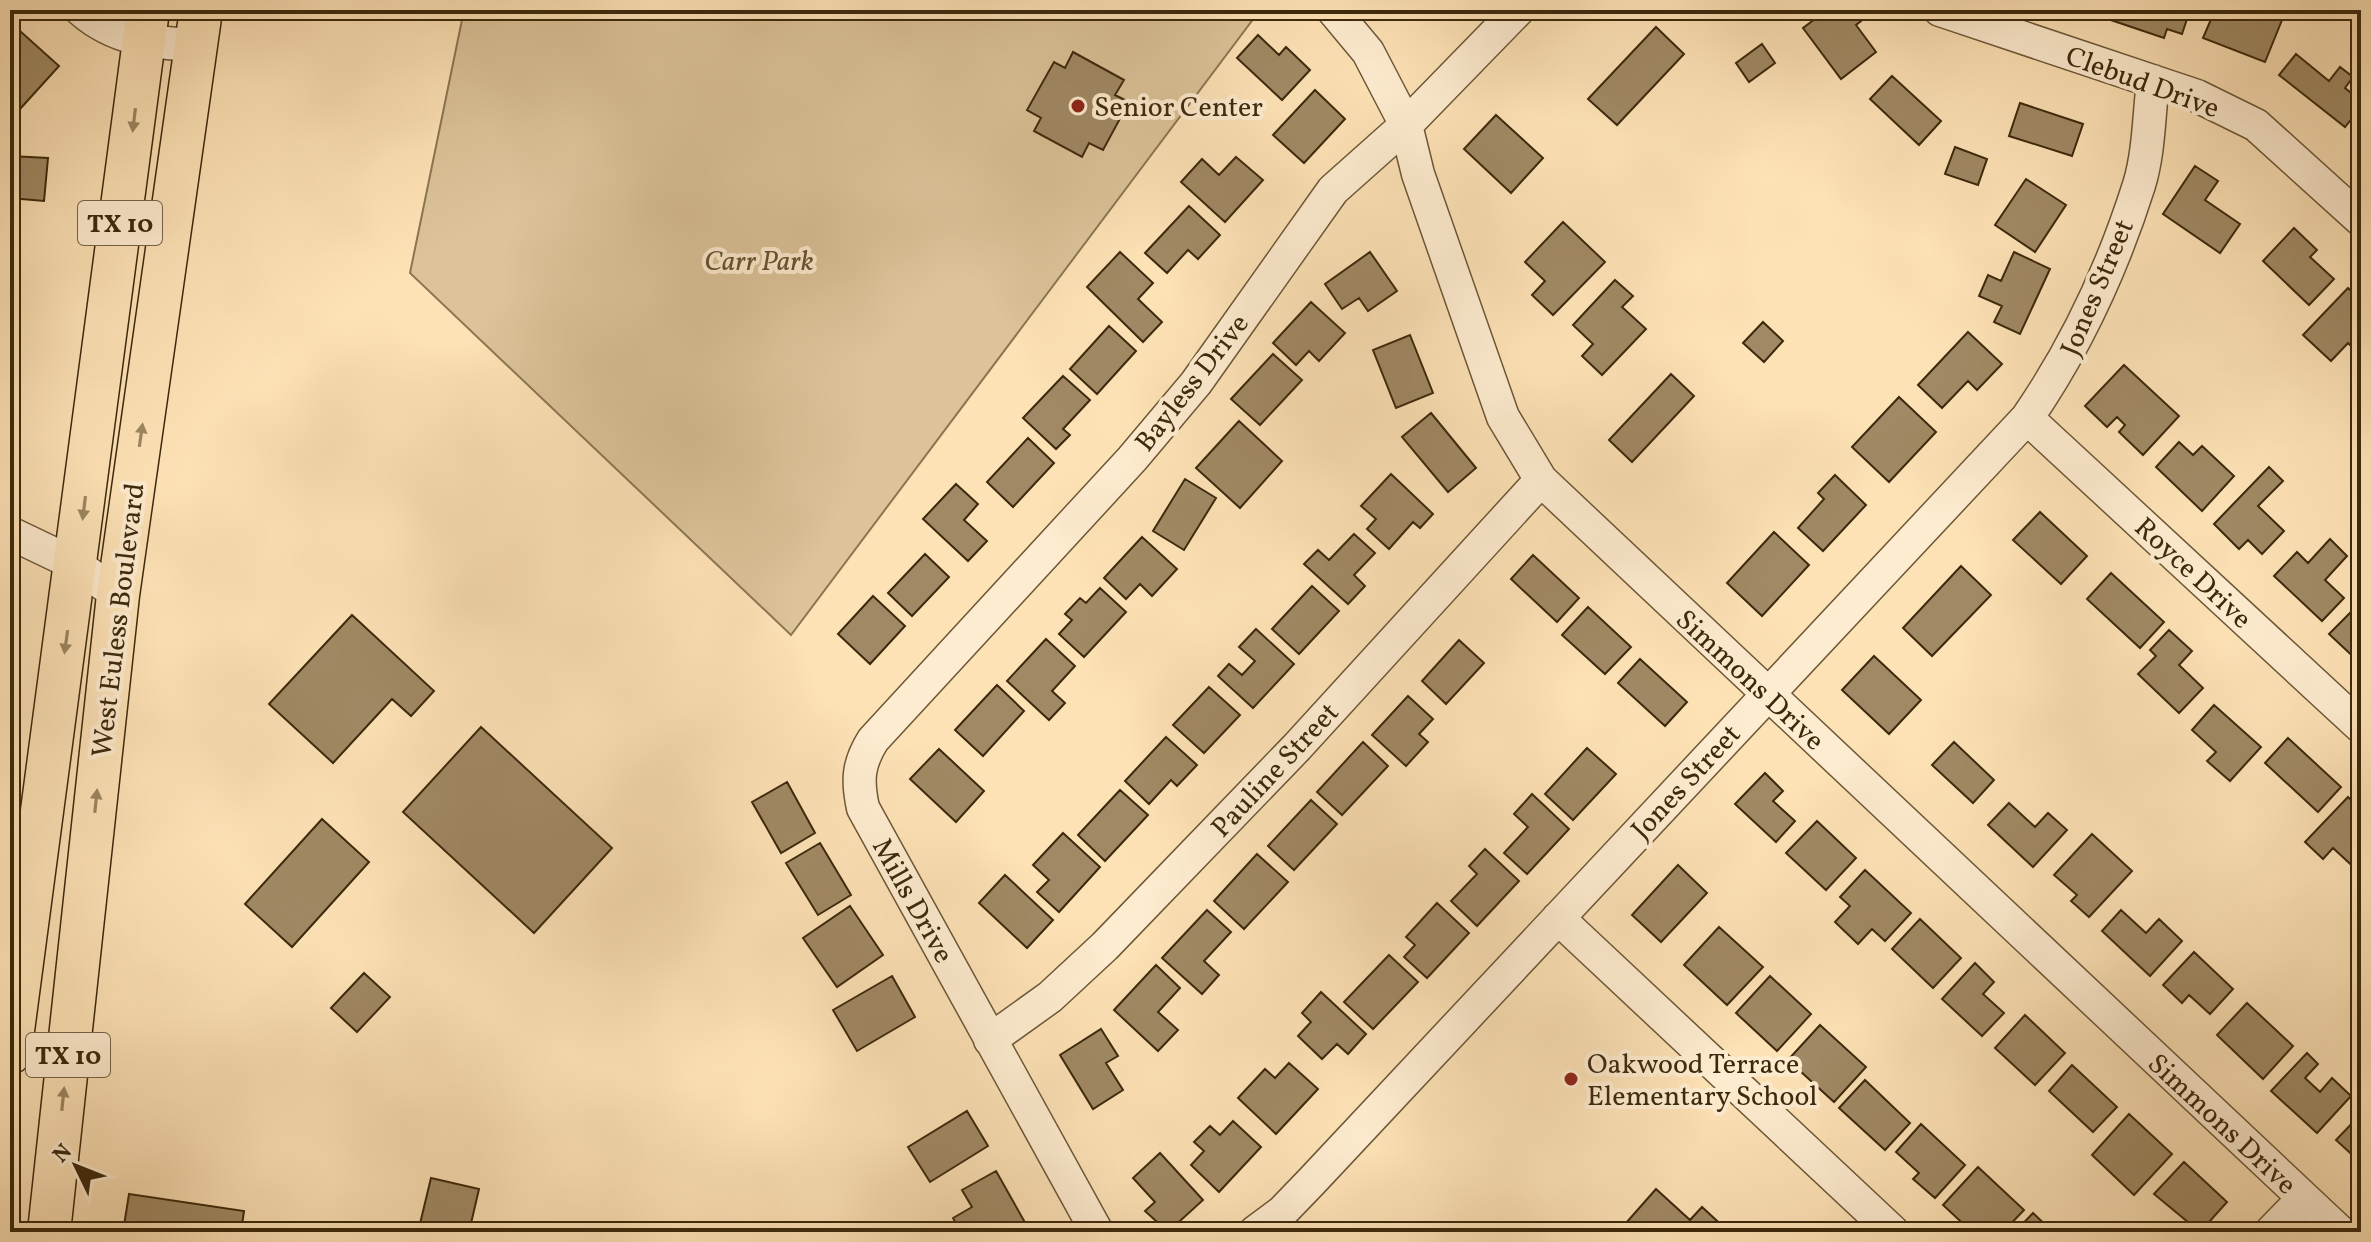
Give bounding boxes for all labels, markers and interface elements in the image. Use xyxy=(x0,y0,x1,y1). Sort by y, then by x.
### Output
street label: Clebud Drive xyxy=(2060,38,2224,129)
place label: Senior Center xyxy=(1094,89,1263,128)
marker: Senior Center xyxy=(1069,97,1087,115)
one-way arrow xyxy=(127,108,140,133)
road number: TX 10 xyxy=(78,201,162,245)
street label: Jones Street xyxy=(2052,214,2145,362)
park label: Carr Park xyxy=(704,243,814,282)
street label: Bayless Drive xyxy=(1127,306,1259,461)
one-way arrow xyxy=(135,422,148,447)
street label: West Euless Boulevard xyxy=(83,481,156,760)
one-way arrow xyxy=(77,496,90,521)
street label: Royce Drive xyxy=(2125,509,2260,639)
street label: Simmons Drive xyxy=(1666,601,1832,760)
one-way arrow xyxy=(59,630,72,655)
street label: Pauline Street xyxy=(1203,695,1349,847)
street label: Jones Street xyxy=(1623,716,1751,849)
one-way arrow xyxy=(89,788,102,813)
street label: Mills Drive xyxy=(861,832,962,971)
road number: TX 10 xyxy=(26,1033,110,1077)
street label: Simmons Drive xyxy=(2138,1045,2304,1204)
place label: Oakwood Terrace Elementary School xyxy=(1587,1046,1818,1117)
marker: Oakwood Terrace Elementary School xyxy=(1562,1070,1580,1088)
one-way arrow xyxy=(57,1086,70,1111)
north arrow xyxy=(36,1126,116,1206)
text: N xyxy=(46,1138,80,1170)

